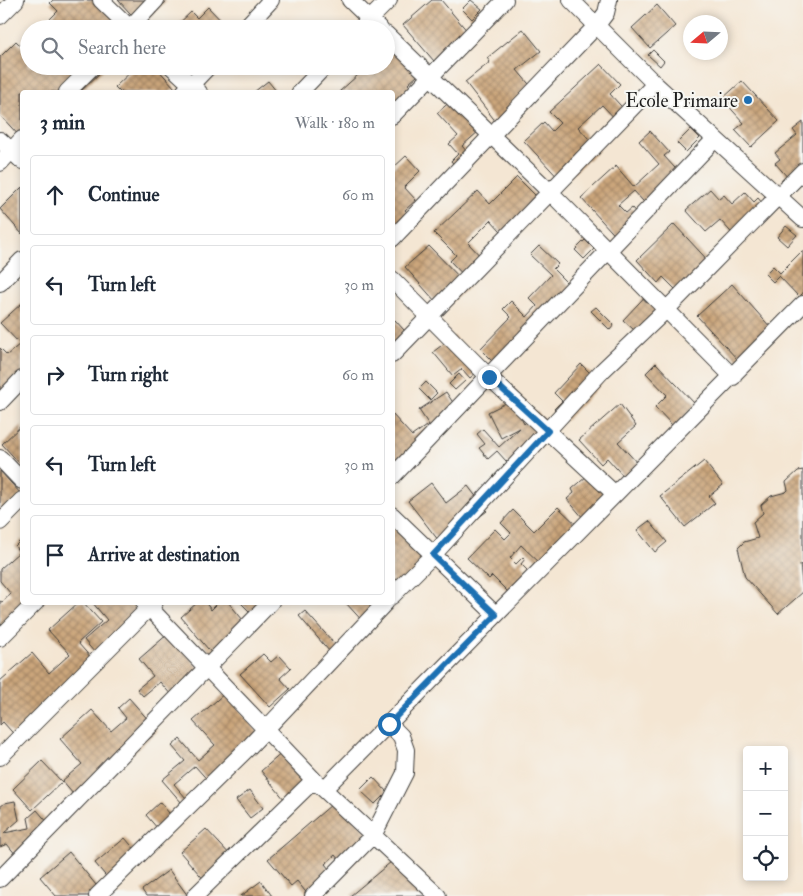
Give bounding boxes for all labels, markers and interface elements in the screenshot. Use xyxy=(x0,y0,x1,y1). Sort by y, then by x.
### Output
north arrow xyxy=(683,15,728,60)
search box xyxy=(20,20,395,75)
icon: search xyxy=(38,34,66,62)
text: Search here xyxy=(78,36,166,60)
place label: Ecole Primaire xyxy=(625,89,738,113)
marker: Ecole Primaire xyxy=(742,94,754,106)
text: 3 min xyxy=(40,109,85,136)
text: Walk · 180 m xyxy=(295,113,375,133)
icon: ahead xyxy=(41,181,69,209)
text: Continue xyxy=(88,183,159,207)
text: 60 m xyxy=(342,185,374,205)
icon: left xyxy=(41,271,69,299)
text: Turn left xyxy=(88,273,156,297)
text: 30 m xyxy=(344,275,374,295)
icon: right xyxy=(41,361,69,389)
text: Turn right xyxy=(88,363,168,387)
text: 60 m xyxy=(342,365,374,385)
route end xyxy=(478,366,501,389)
icon: left xyxy=(41,451,69,479)
text: Turn left xyxy=(88,453,156,477)
text: 30 m xyxy=(344,455,374,475)
icon: arrive xyxy=(41,541,69,569)
text: Arrive at destination xyxy=(88,543,240,567)
route start xyxy=(378,713,401,736)
map controls xyxy=(743,746,788,881)
button: + xyxy=(743,746,788,791)
button: − xyxy=(743,791,788,836)
button: locate xyxy=(743,836,788,881)

